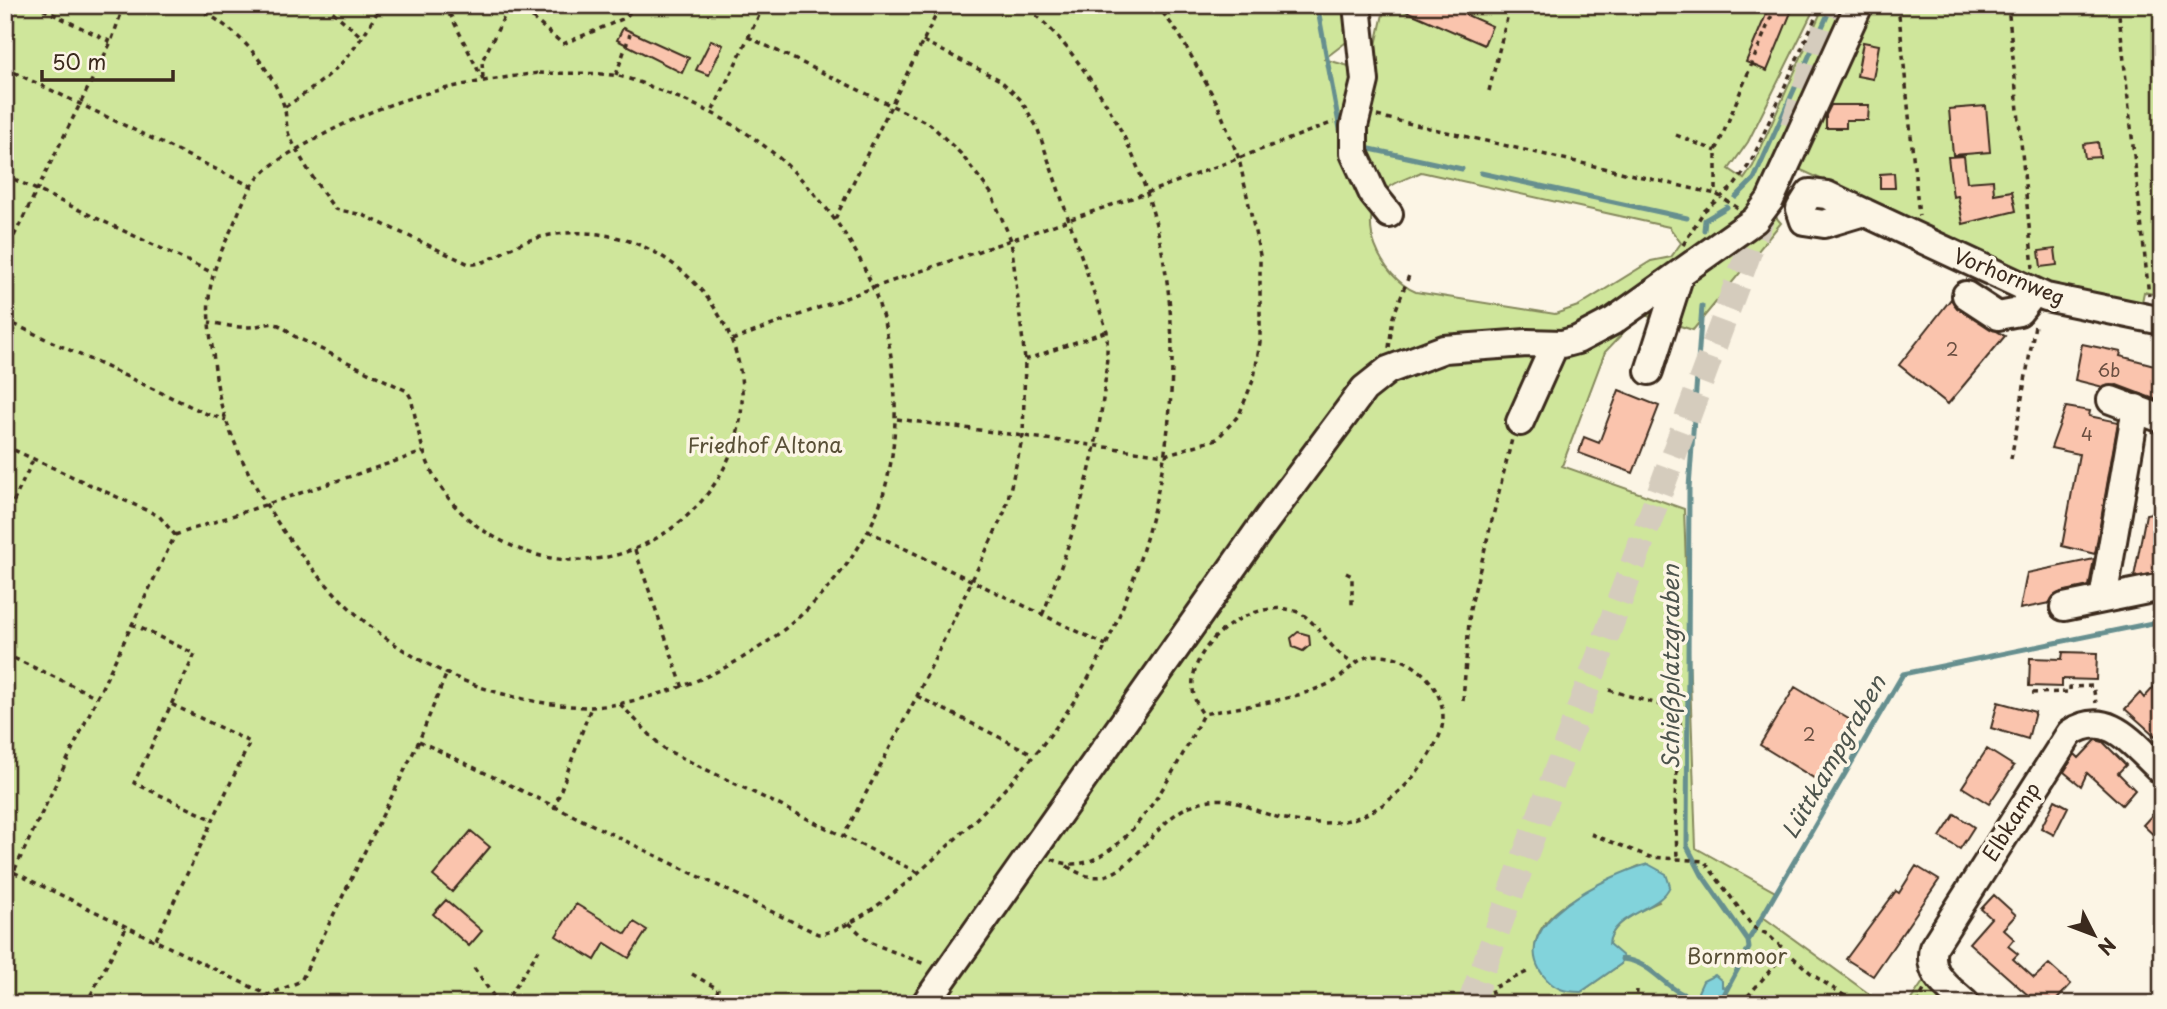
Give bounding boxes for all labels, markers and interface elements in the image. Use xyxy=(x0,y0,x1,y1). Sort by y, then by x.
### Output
scale bar xyxy=(42,38,173,82)
text: 50 m xyxy=(52,45,106,77)
street label: Vorhornweg xyxy=(1949,238,2070,312)
house number: 2 xyxy=(1946,335,1958,362)
house number: 6b xyxy=(2098,356,2121,383)
house number: 4 xyxy=(2081,420,2093,447)
park label: Friedhof Altona xyxy=(688,428,842,460)
water label: Schießplatzgraben xyxy=(1652,563,1687,770)
water label: Lüttkampgraben xyxy=(1772,667,1895,844)
house number: 2 xyxy=(1803,720,1815,747)
street label: Elbkamp xyxy=(1973,775,2047,867)
north arrow xyxy=(2058,900,2128,970)
text: N xyxy=(2092,932,2123,962)
park label: Bornmoor xyxy=(1687,939,1788,971)

